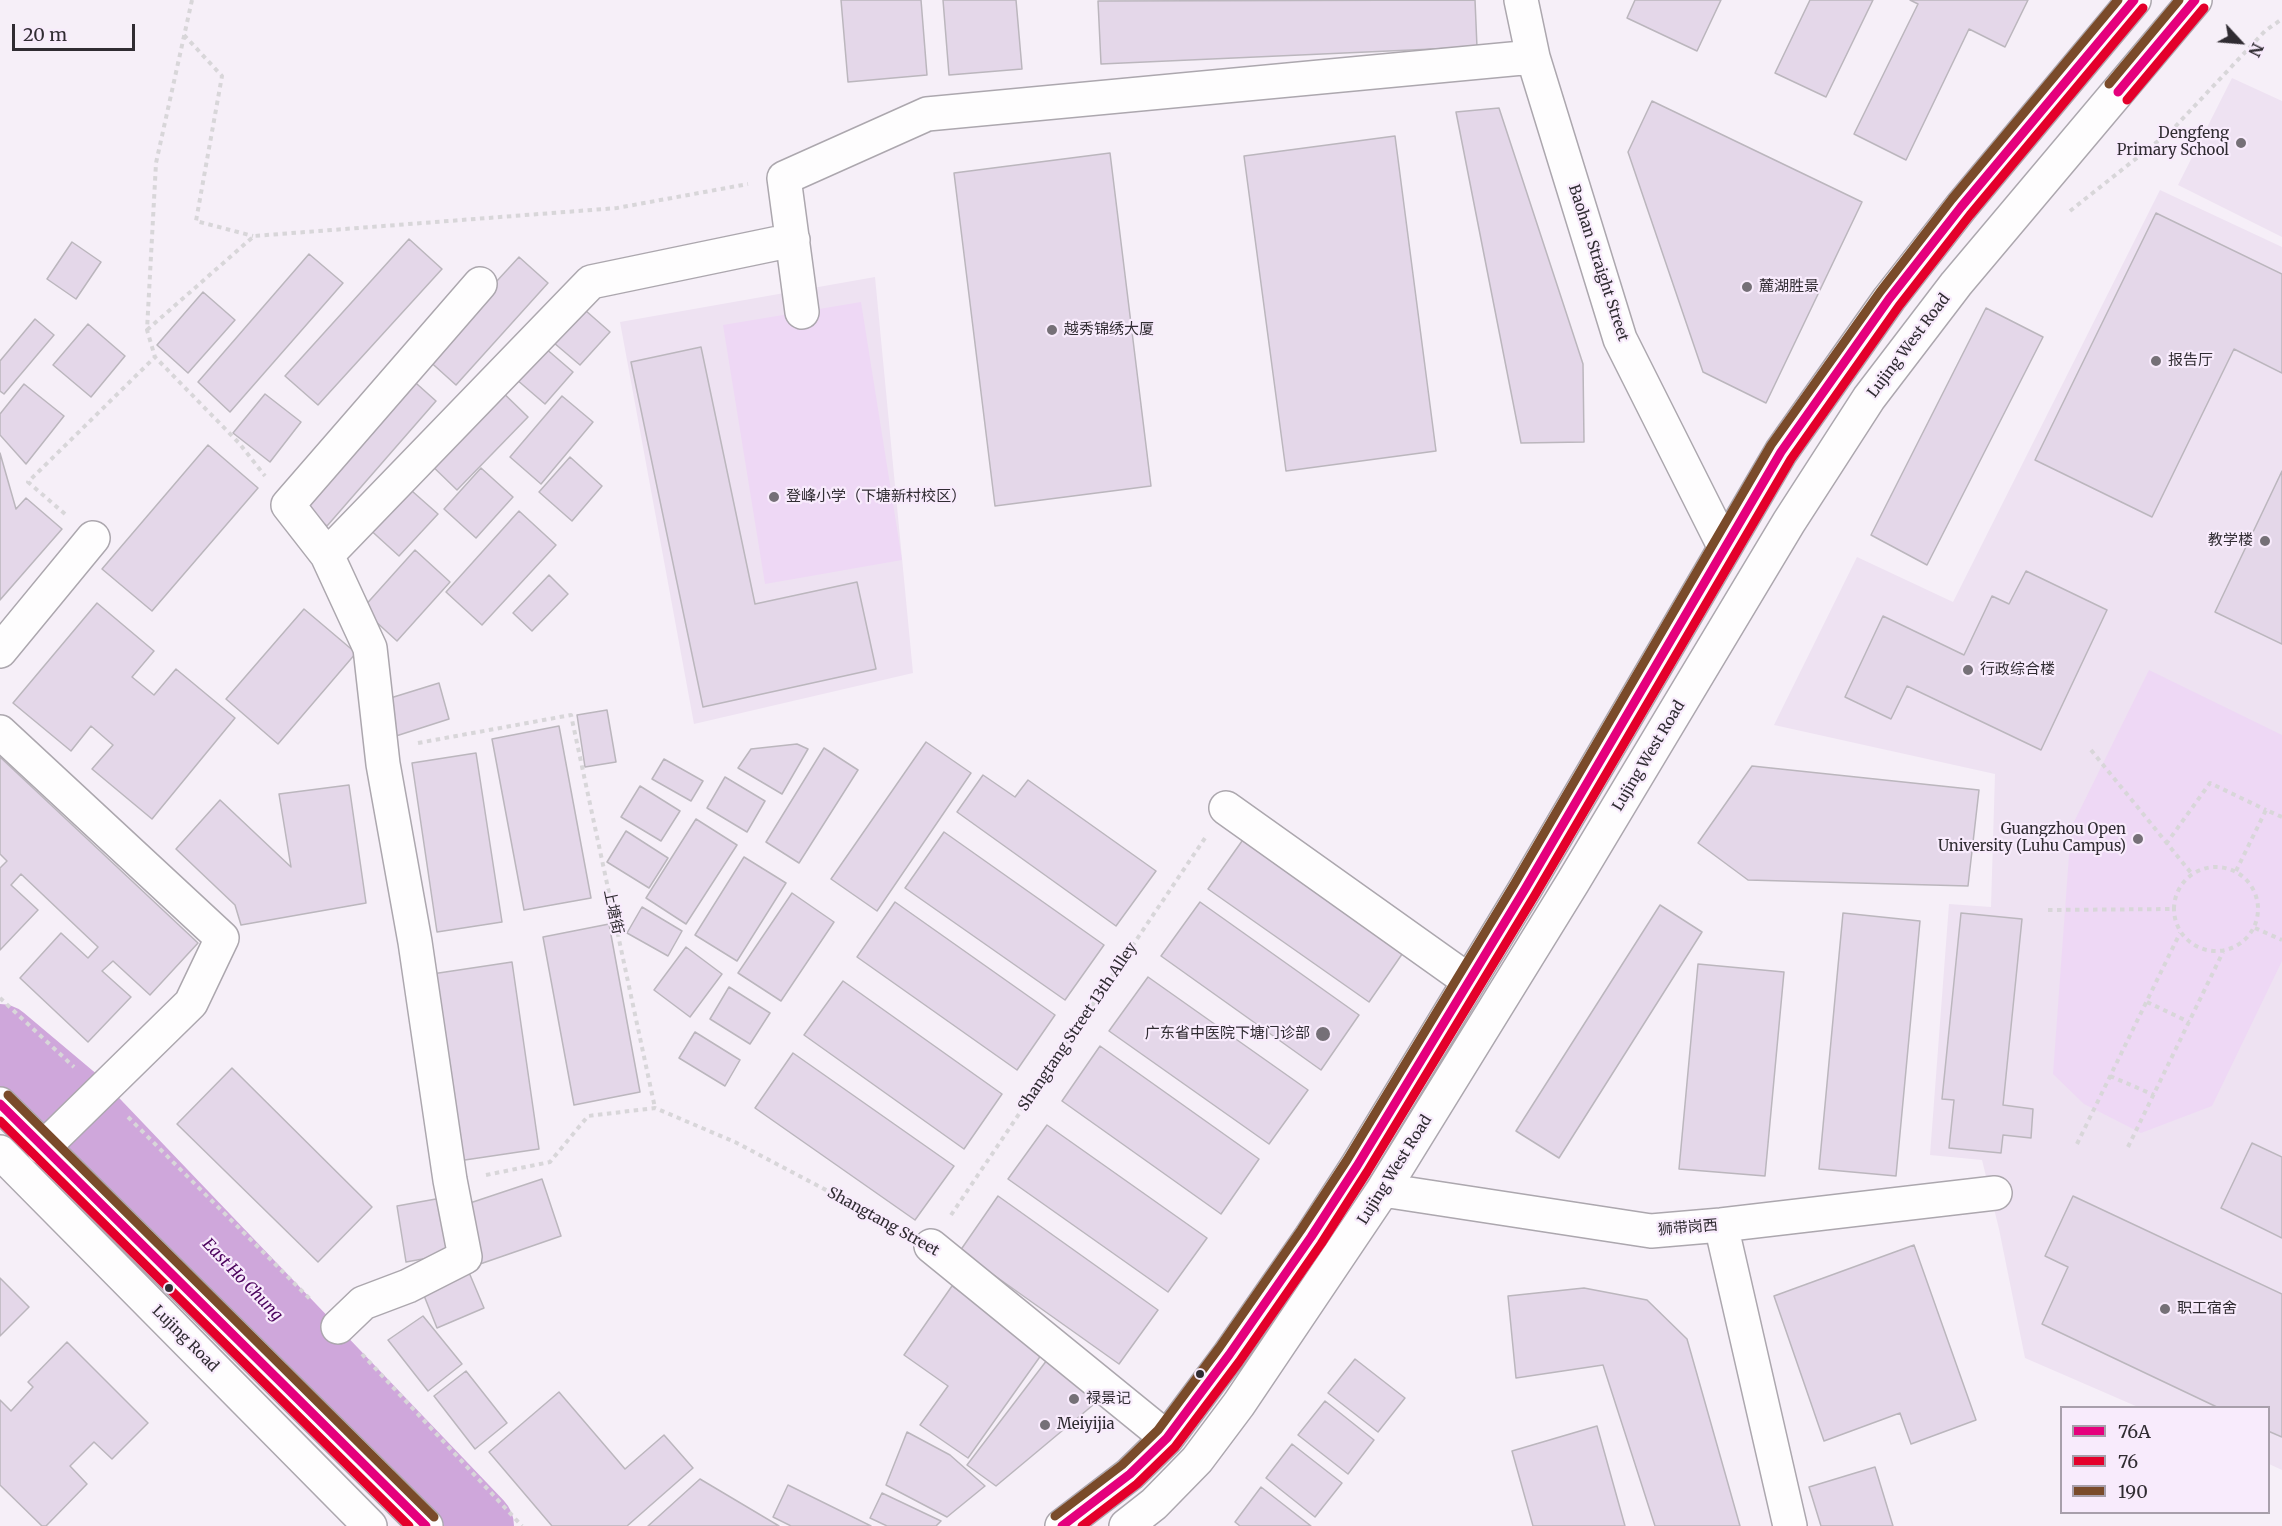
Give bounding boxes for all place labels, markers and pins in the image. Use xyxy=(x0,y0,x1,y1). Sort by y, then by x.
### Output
place label: Dengfeng Primary School xyxy=(2117,125,2229,160)
marker: Dengfeng Primary School xyxy=(2234,136,2248,150)
place label: 麓湖胜景 xyxy=(1759,278,1819,296)
marker: 麓湖胜景 xyxy=(1740,280,1754,294)
place label: 越秀锦绣大厦 xyxy=(1064,321,1154,339)
marker: 越秀锦绣大厦 xyxy=(1045,323,1059,337)
place label: 报告厅 xyxy=(2168,352,2213,370)
marker: 报告厅 xyxy=(2149,354,2163,368)
place label: 登峰小学（下塘新村校区） xyxy=(786,488,966,506)
marker: 登峰小学（下塘新村校区） xyxy=(767,490,781,504)
place label: 教学楼 xyxy=(2208,532,2253,550)
marker: 教学楼 xyxy=(2258,534,2272,548)
place label: 行政综合楼 xyxy=(1980,661,2055,679)
marker: 行政综合楼 xyxy=(1961,663,1975,677)
place label: Guangzhou Open University (Luhu Campus) xyxy=(1938,821,2126,856)
marker: Guangzhou Open University (Luhu Campus) xyxy=(2131,832,2145,846)
place label: 广东省中医院下塘门诊部 xyxy=(1145,1025,1310,1043)
marker: 广东省中医院下塘门诊部 xyxy=(1314,1025,1332,1043)
unlabelled marker xyxy=(163,1282,175,1294)
place label: 职工宿舍 xyxy=(2177,1300,2237,1318)
marker: 职工宿舍 xyxy=(2158,1302,2172,1316)
unlabelled marker xyxy=(1194,1368,1206,1380)
place label: 禄景记 xyxy=(1086,1390,1131,1408)
marker: 禄景记 xyxy=(1067,1392,1081,1406)
place label: Meiyijia xyxy=(1057,1416,1115,1434)
marker: Meiyijia xyxy=(1038,1418,1052,1432)

